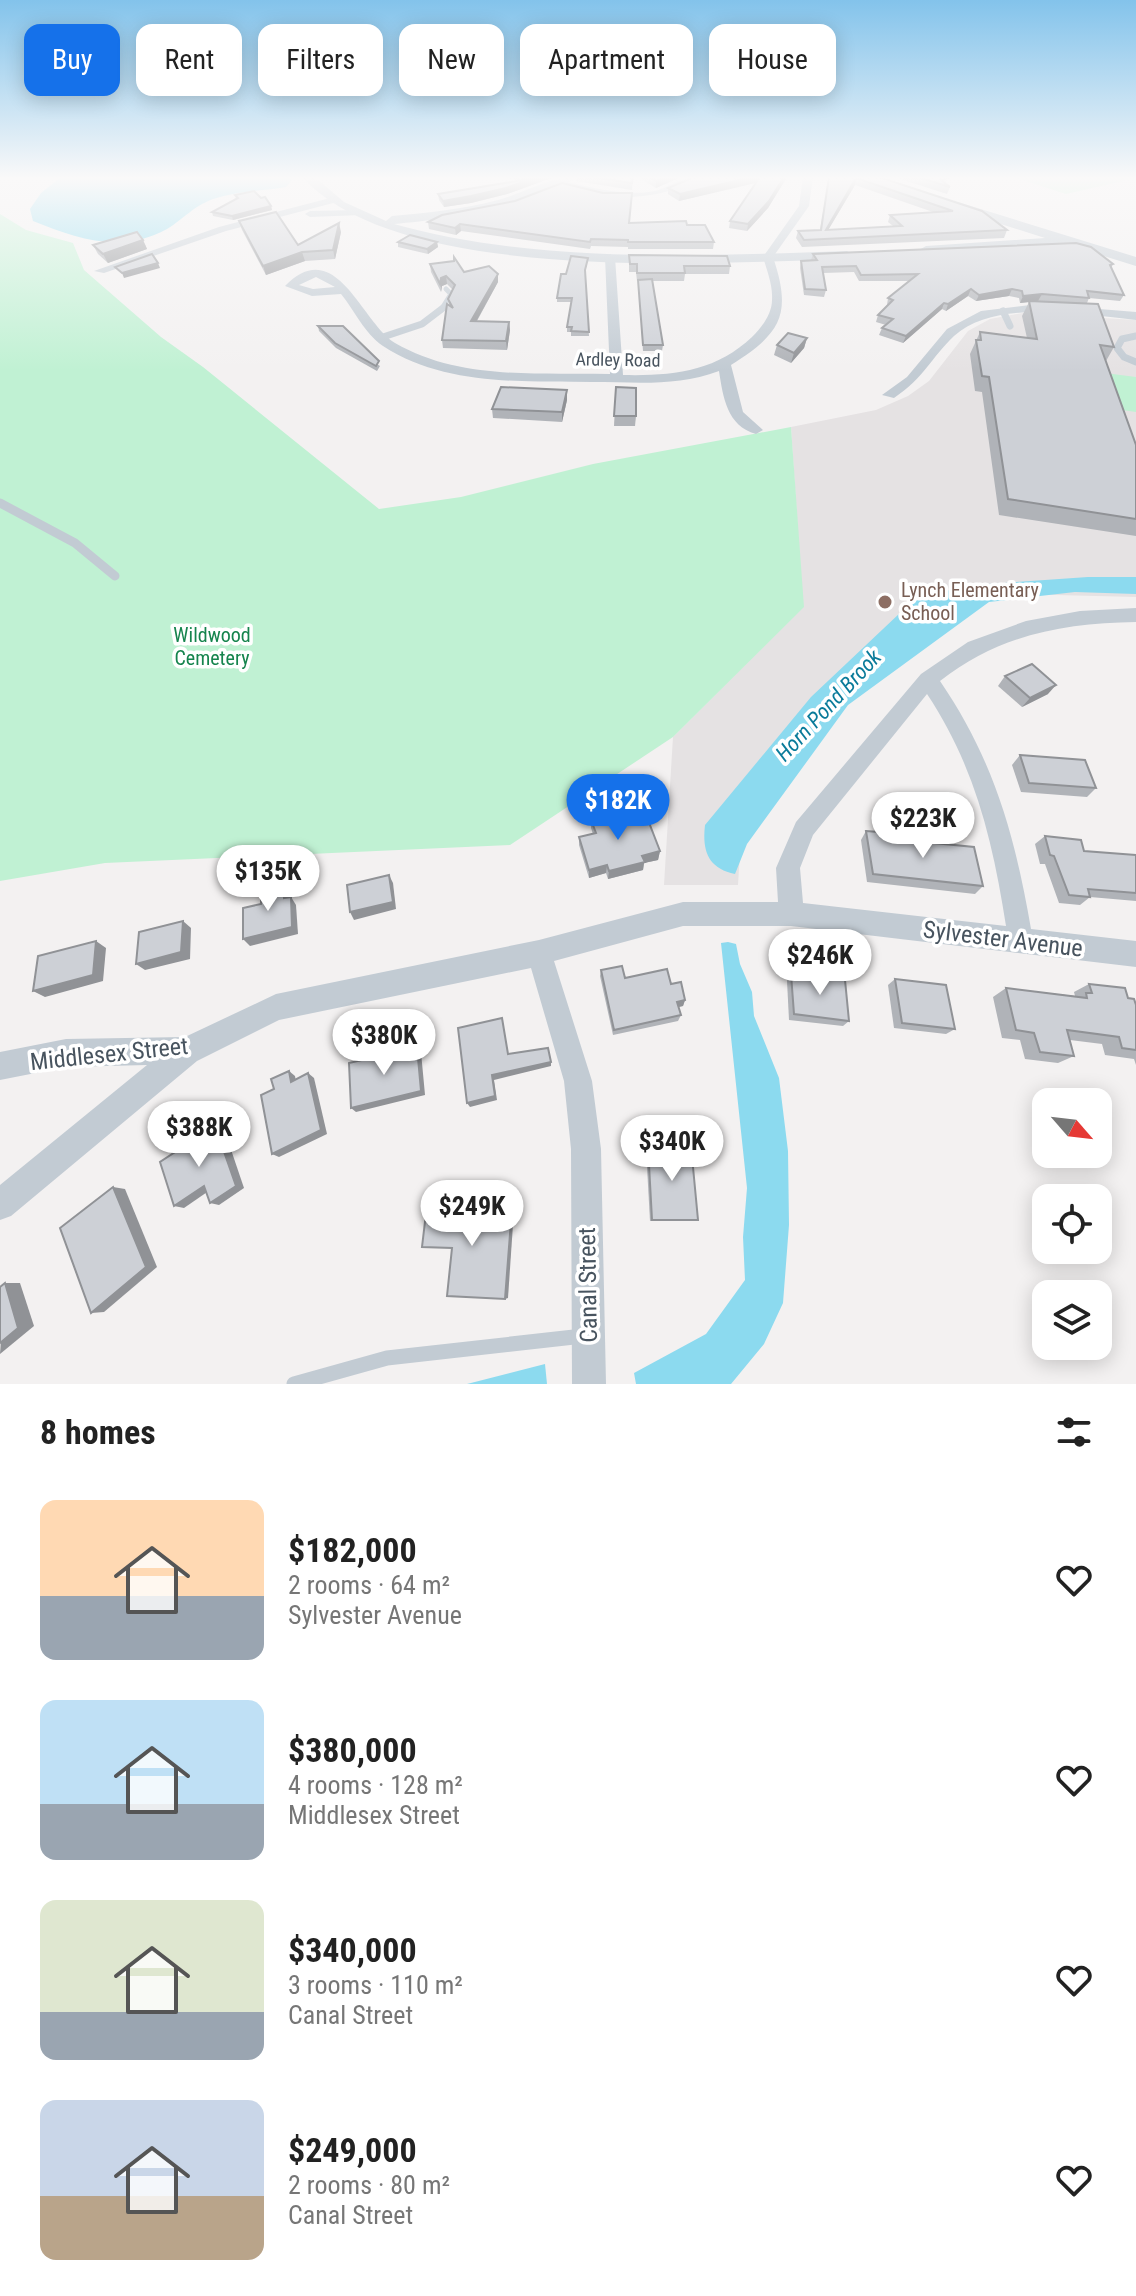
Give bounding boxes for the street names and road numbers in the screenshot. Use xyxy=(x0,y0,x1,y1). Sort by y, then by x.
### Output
street label: Ardley Road xyxy=(575,348,661,371)
street label: Sylvester Avenue xyxy=(922,915,1084,963)
street label: Middlesex Street xyxy=(29,1032,189,1076)
street label: Canal Street xyxy=(573,1227,603,1343)

